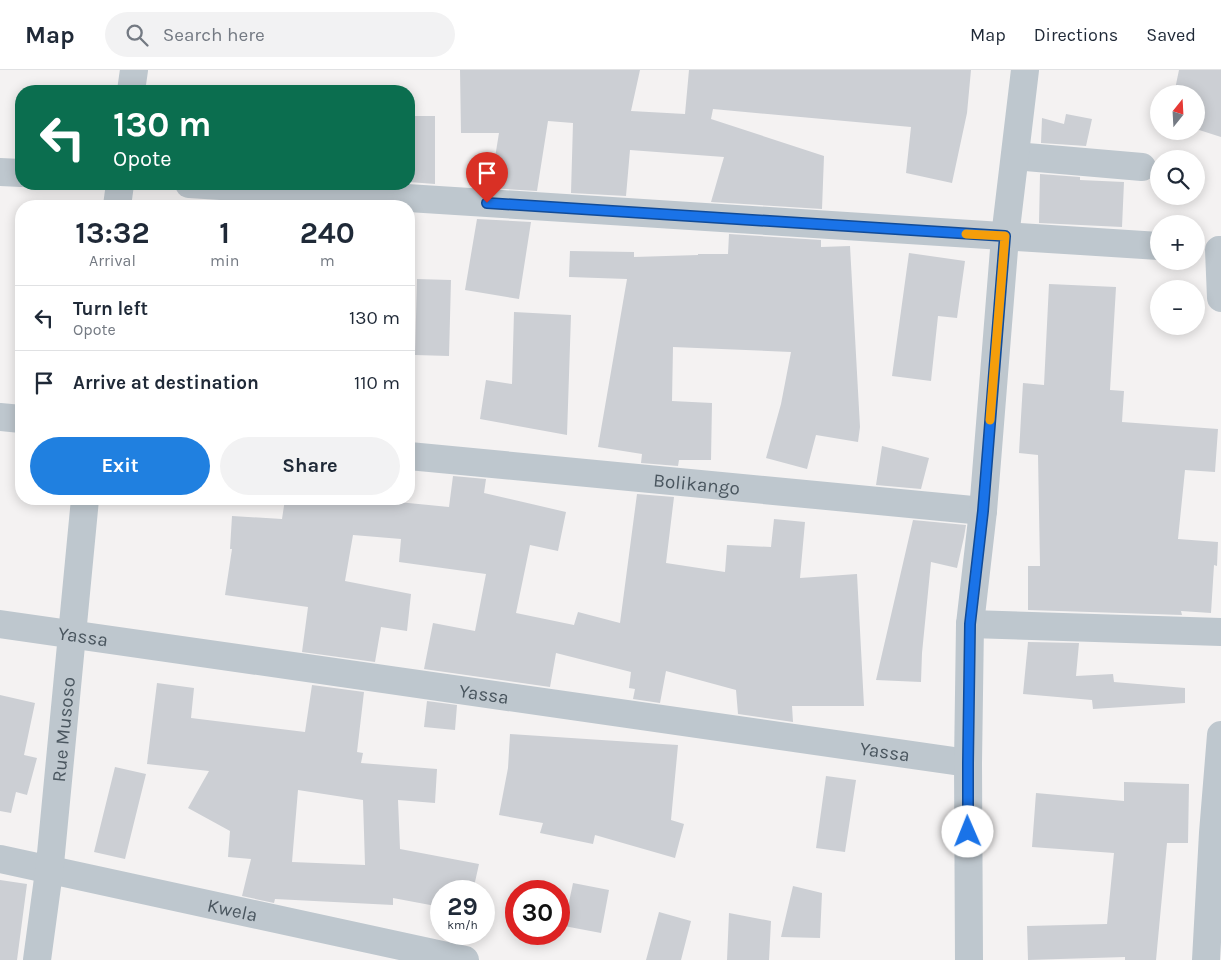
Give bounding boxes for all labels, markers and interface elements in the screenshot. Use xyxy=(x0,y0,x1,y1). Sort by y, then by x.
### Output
search box xyxy=(105,12,455,57)
text: Map xyxy=(25,21,75,49)
icon: search xyxy=(123,21,151,49)
text: Search here xyxy=(163,24,265,46)
text: Map xyxy=(970,24,1006,46)
text: Directions xyxy=(1034,24,1118,46)
text: Saved xyxy=(1146,24,1196,46)
north arrow xyxy=(1150,85,1205,140)
map controls xyxy=(1150,85,1205,335)
text: 130 m xyxy=(113,104,211,145)
icon: left xyxy=(30,105,95,170)
text: Opote xyxy=(113,146,172,172)
button: search xyxy=(1150,150,1205,205)
pin xyxy=(466,152,508,203)
icon: arrive xyxy=(473,159,501,187)
text: 13:32 xyxy=(75,215,150,251)
text: 1 xyxy=(219,215,230,251)
text: 240 xyxy=(300,215,355,251)
button: + xyxy=(1150,215,1205,270)
text: Arrival xyxy=(89,251,136,270)
text: min xyxy=(210,251,239,270)
text: m xyxy=(320,251,335,270)
button: − xyxy=(1150,280,1205,335)
text: Turn left xyxy=(73,298,148,320)
icon: left xyxy=(30,304,58,332)
text: 130 m xyxy=(349,307,400,329)
text: Opote xyxy=(73,320,116,339)
icon: arrive xyxy=(30,369,58,397)
text: Arrive at destination xyxy=(73,372,259,394)
text: 110 m xyxy=(354,372,400,394)
button: Exit xyxy=(30,437,210,495)
button: Share xyxy=(220,437,400,495)
street label: Bolikango xyxy=(652,469,741,500)
street label: Yassa xyxy=(57,622,109,651)
street label: Rue Musoso xyxy=(48,676,80,783)
street label: Yassa xyxy=(457,680,510,709)
street label: Yassa xyxy=(858,738,911,767)
position arrow xyxy=(941,805,993,857)
speed limit sign: 30 xyxy=(505,880,570,945)
text: 29 xyxy=(447,892,478,921)
street label: Kwela xyxy=(205,894,260,927)
text: km/h xyxy=(447,918,478,932)

